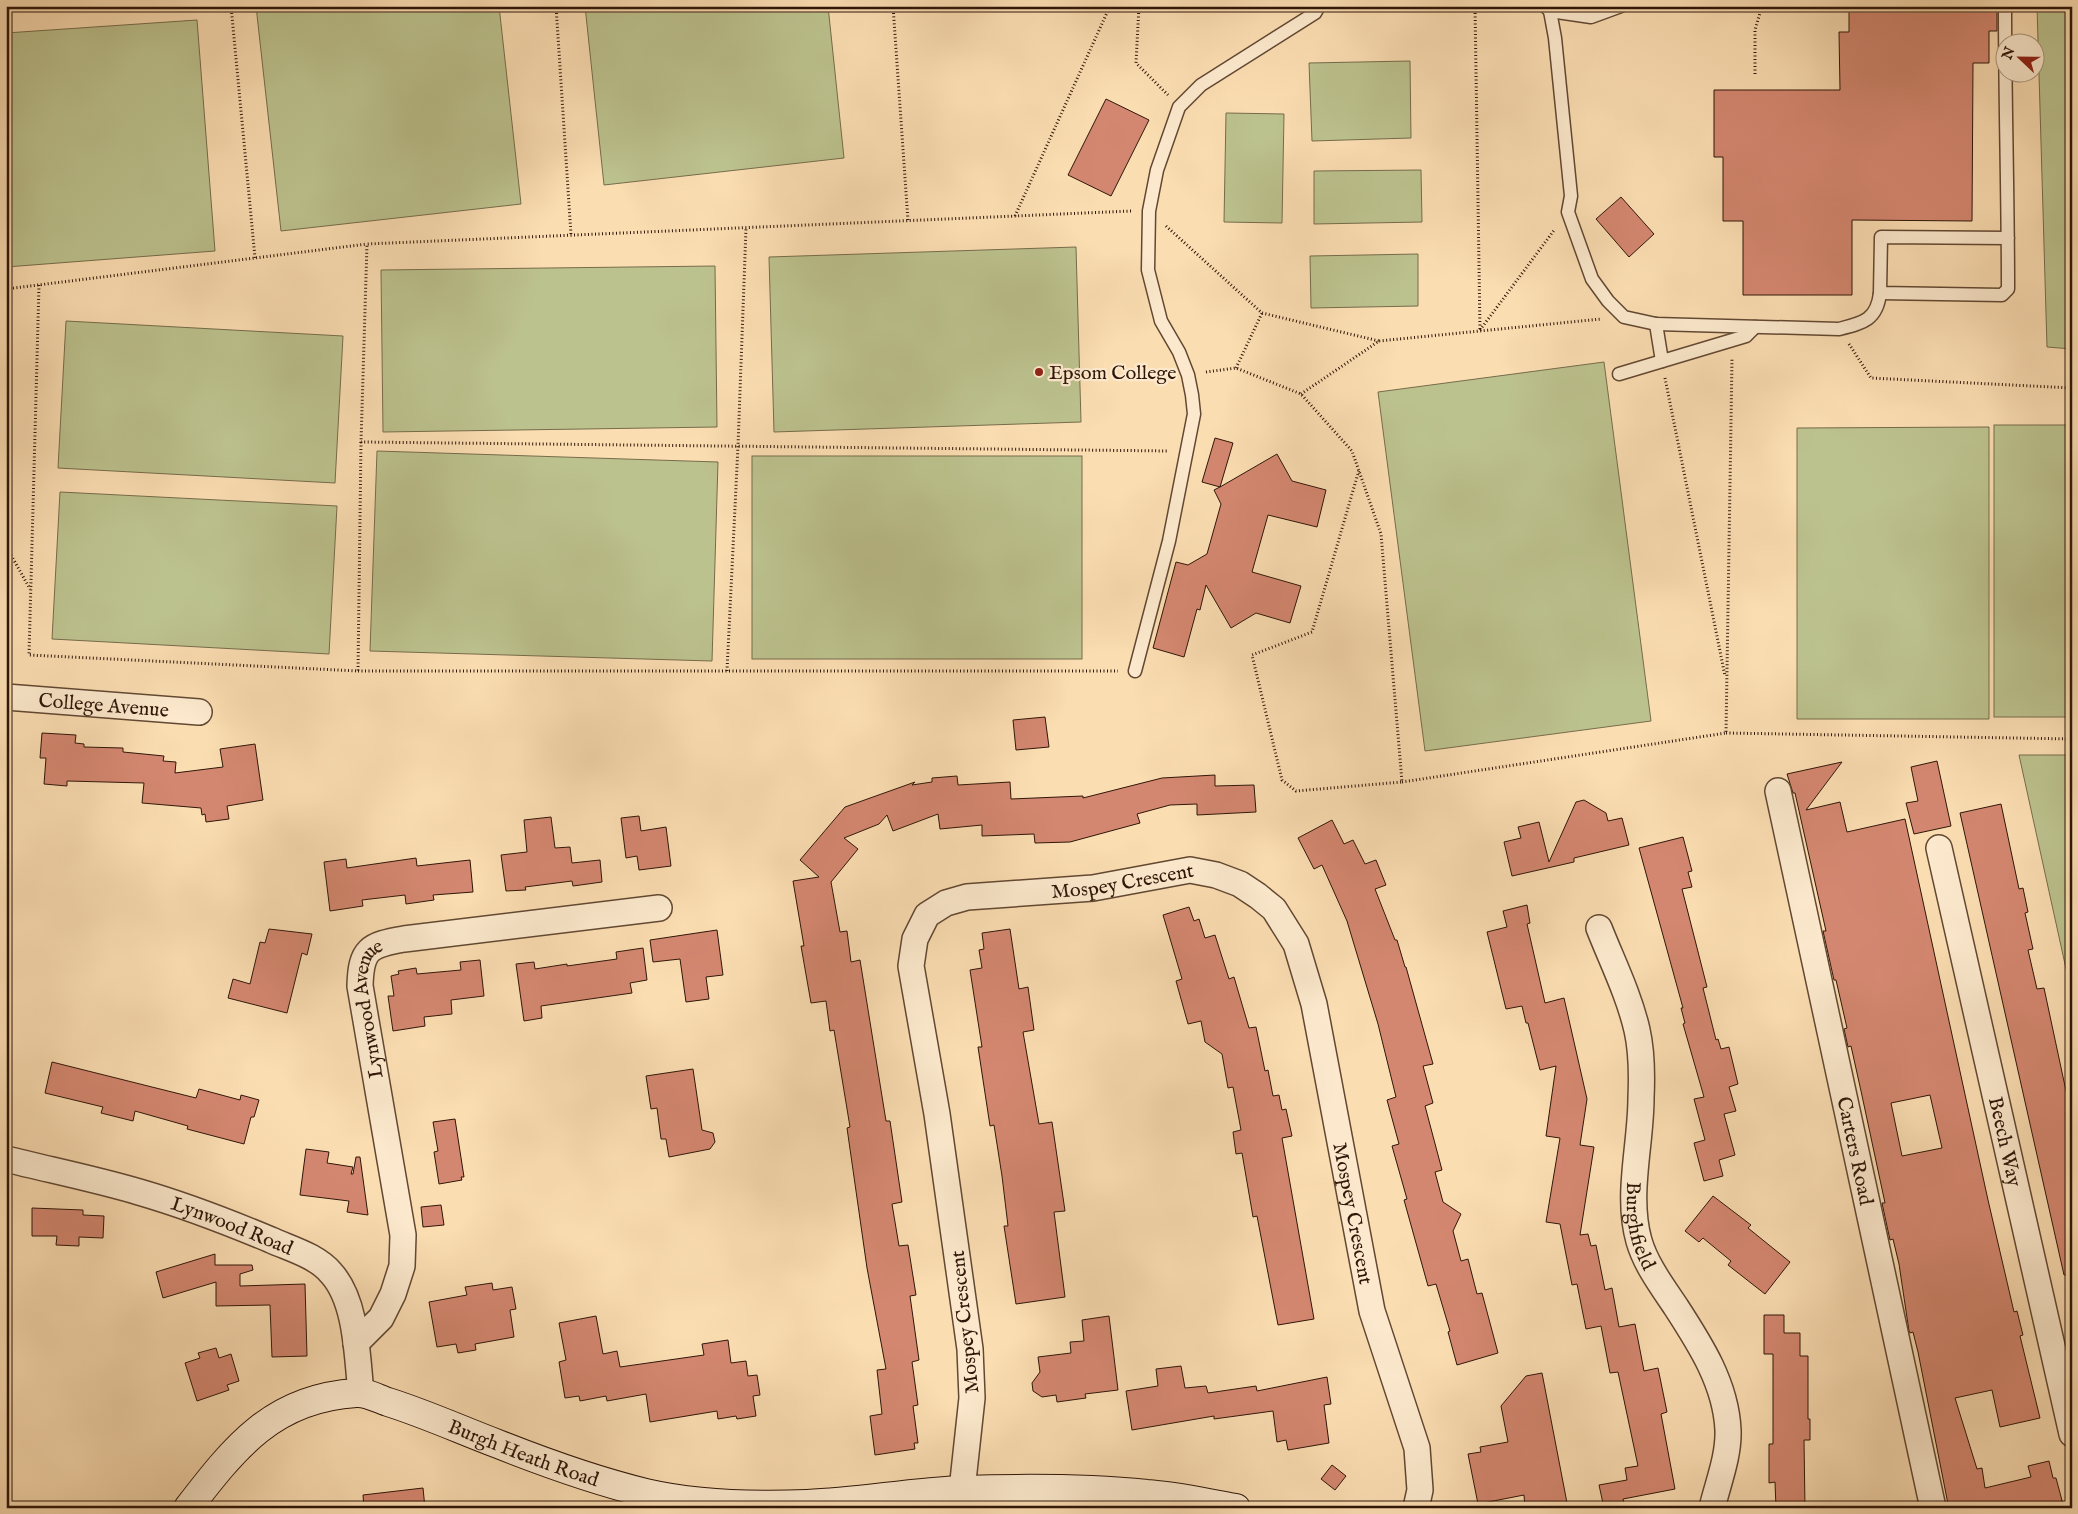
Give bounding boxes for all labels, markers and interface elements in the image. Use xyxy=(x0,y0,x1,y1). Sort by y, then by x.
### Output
north arrow xyxy=(1996,32,2046,82)
text: N xyxy=(1998,45,2019,63)
place label: Epsom College xyxy=(1049,361,1176,386)
marker: Epsom College xyxy=(1033,366,1045,378)
street label: College Avenue xyxy=(37,689,170,724)
street label: Mospey Crescent xyxy=(1051,859,1196,905)
street label: Lynwood Avenue xyxy=(348,934,390,1080)
street label: Carters Road xyxy=(1830,1094,1878,1208)
street label: Beech Way xyxy=(1982,1095,2026,1189)
street label: Mospey Crescent xyxy=(1326,1141,1378,1287)
street label: Burghfield xyxy=(1620,1181,1661,1275)
street label: Lynwood Road xyxy=(167,1192,297,1262)
street label: Mospey Crescent xyxy=(946,1249,985,1395)
street label: Burgh Heath Road xyxy=(444,1414,602,1493)

